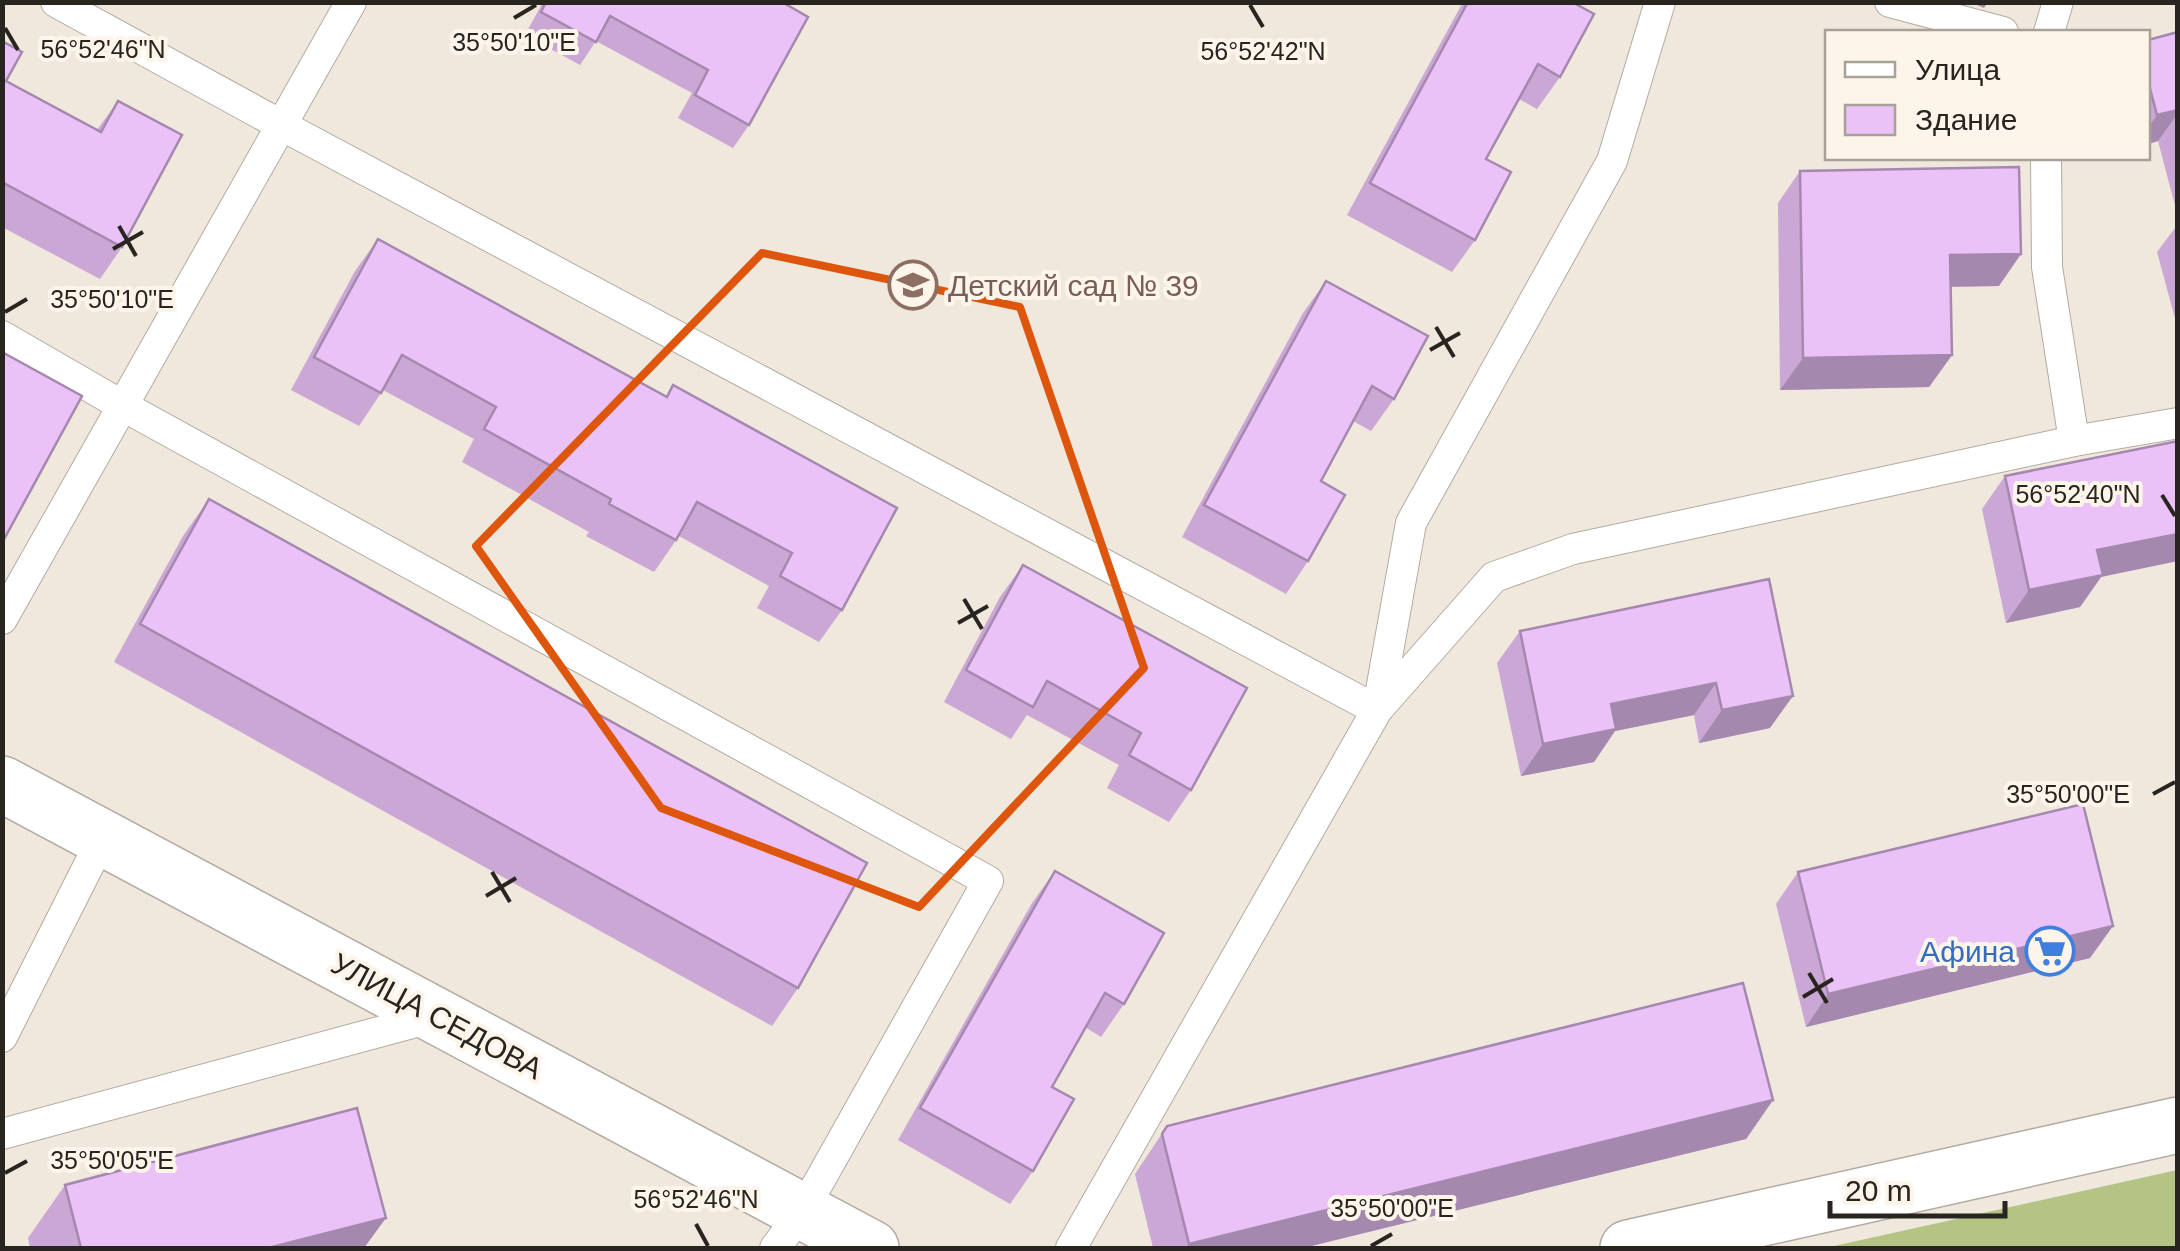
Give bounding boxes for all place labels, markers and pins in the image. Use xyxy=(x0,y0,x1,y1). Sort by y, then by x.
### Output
school or university icon: Детский сад № 39 xyxy=(887,259,939,311)
place label: Детский сад № 39 xyxy=(948,269,1199,302)
supermarket icon: Афина xyxy=(2024,925,2076,977)
place label: Афина xyxy=(1920,935,2015,968)

